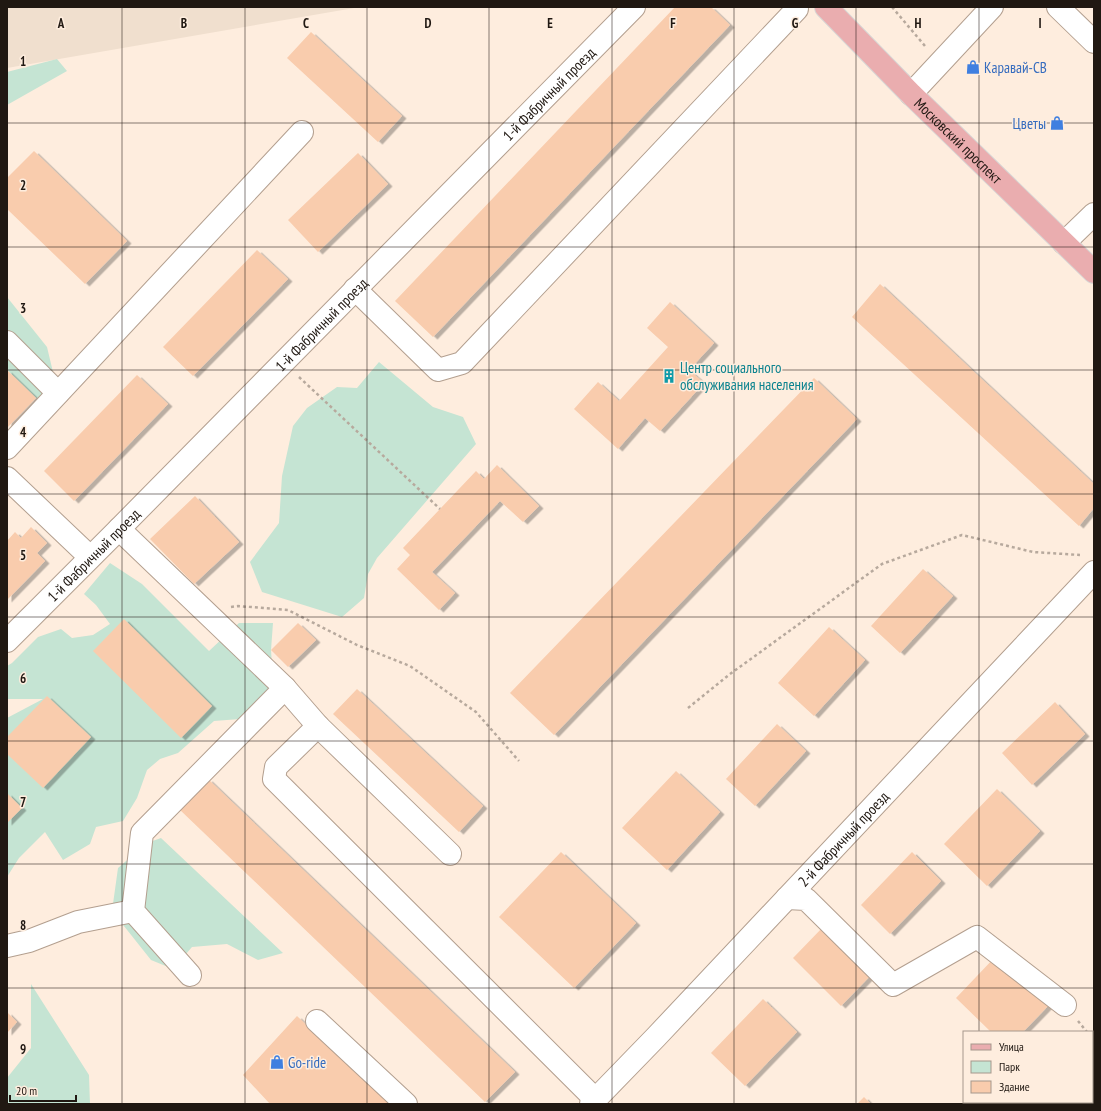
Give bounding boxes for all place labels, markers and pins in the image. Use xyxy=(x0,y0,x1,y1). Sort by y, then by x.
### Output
place label: Каравай-СВ xyxy=(984,58,1047,77)
shop icon: Каравай-СВ xyxy=(965,59,981,75)
place label: Цветы xyxy=(1013,114,1046,133)
shop icon: Цветы xyxy=(1049,115,1065,131)
place label: Центр социального обслуживания населения xyxy=(680,358,814,394)
building icon: Центр социального обслуживания населения xyxy=(661,368,677,384)
place label: Go-ride xyxy=(288,1053,326,1072)
shop icon: Go-ride xyxy=(269,1054,285,1070)

